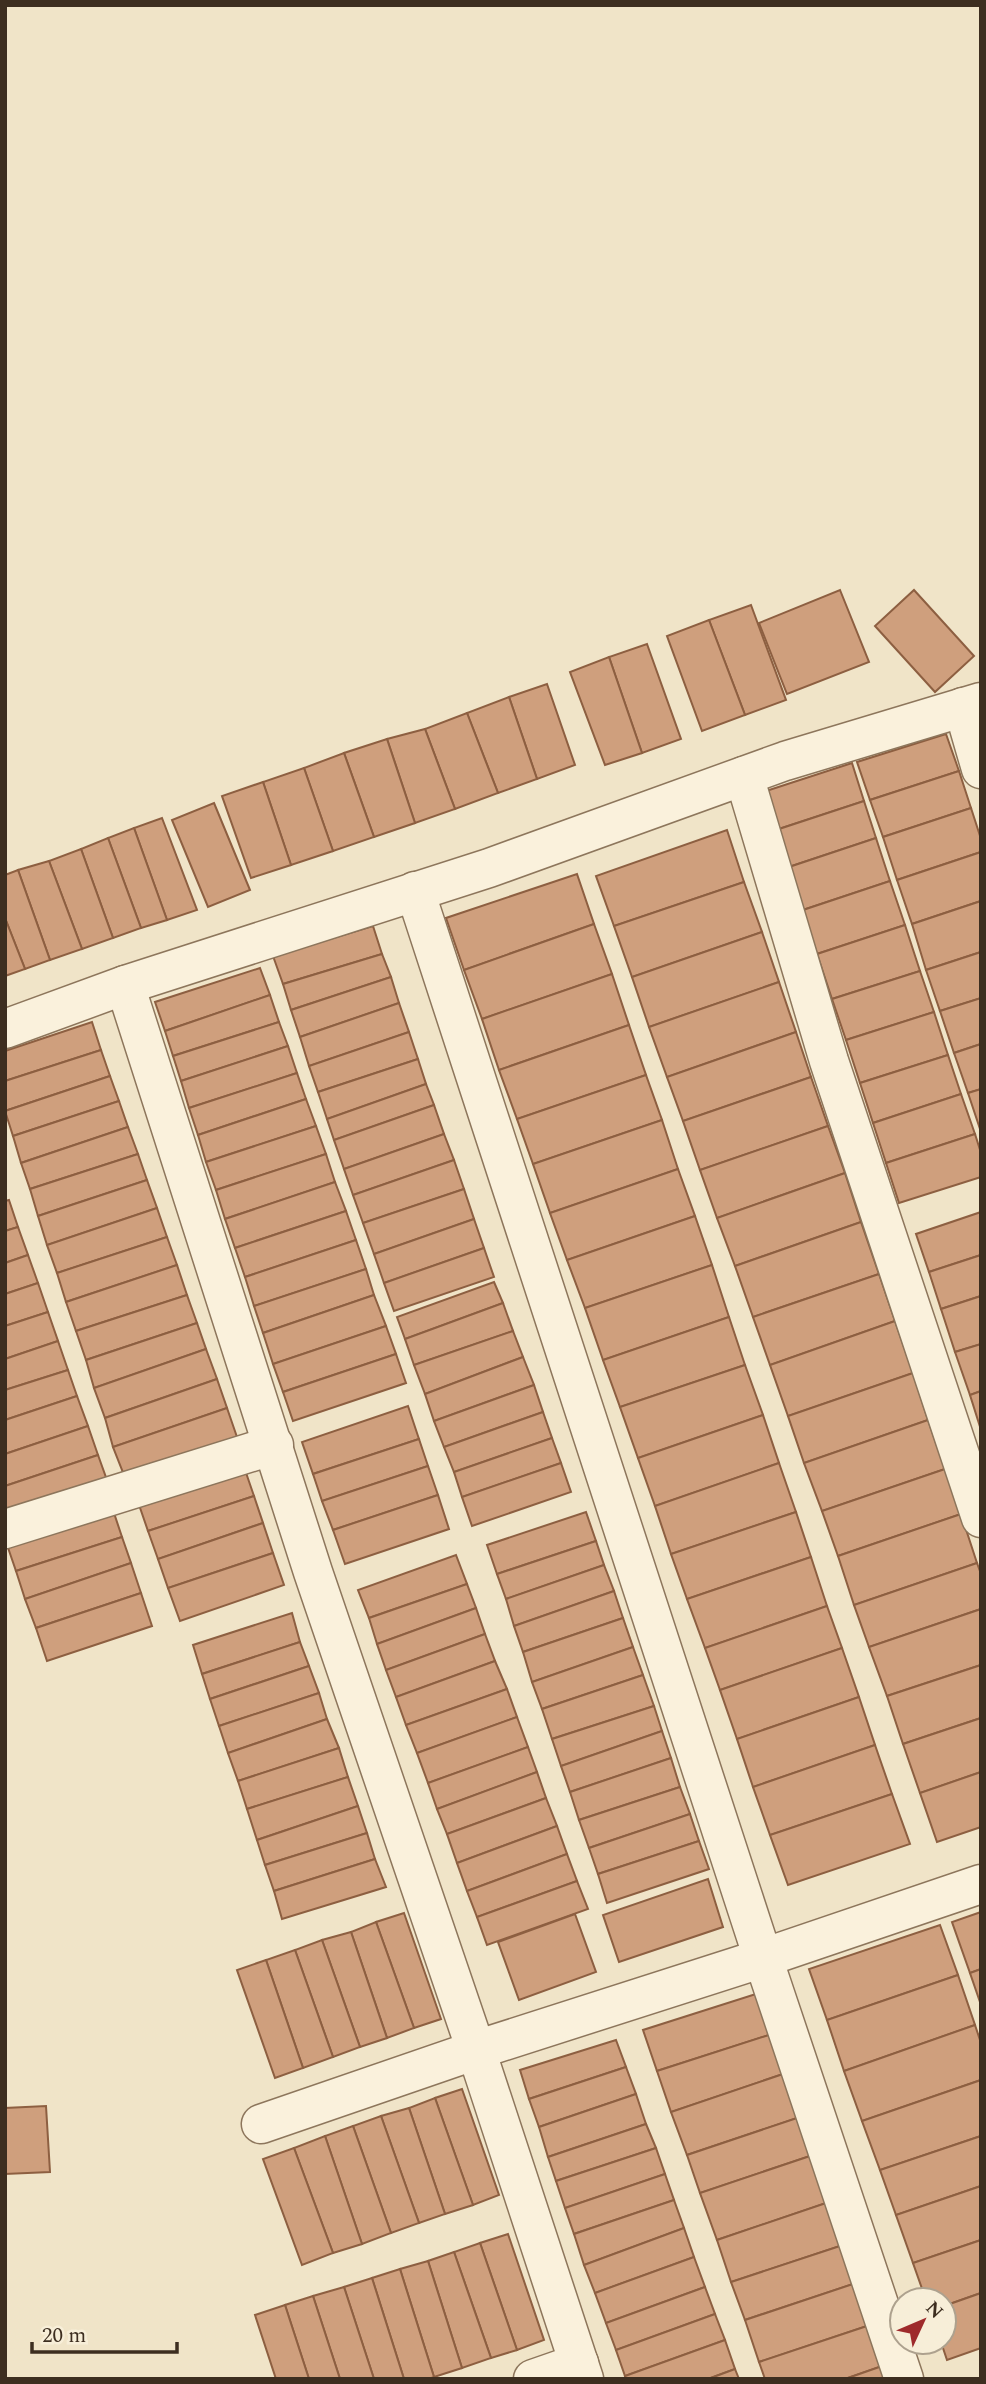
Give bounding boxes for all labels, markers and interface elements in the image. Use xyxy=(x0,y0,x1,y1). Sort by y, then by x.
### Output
north arrow xyxy=(888,2286,958,2356)
text: N xyxy=(918,2295,950,2326)
scale bar xyxy=(32,2310,177,2354)
text: 20 m xyxy=(42,2320,86,2352)

